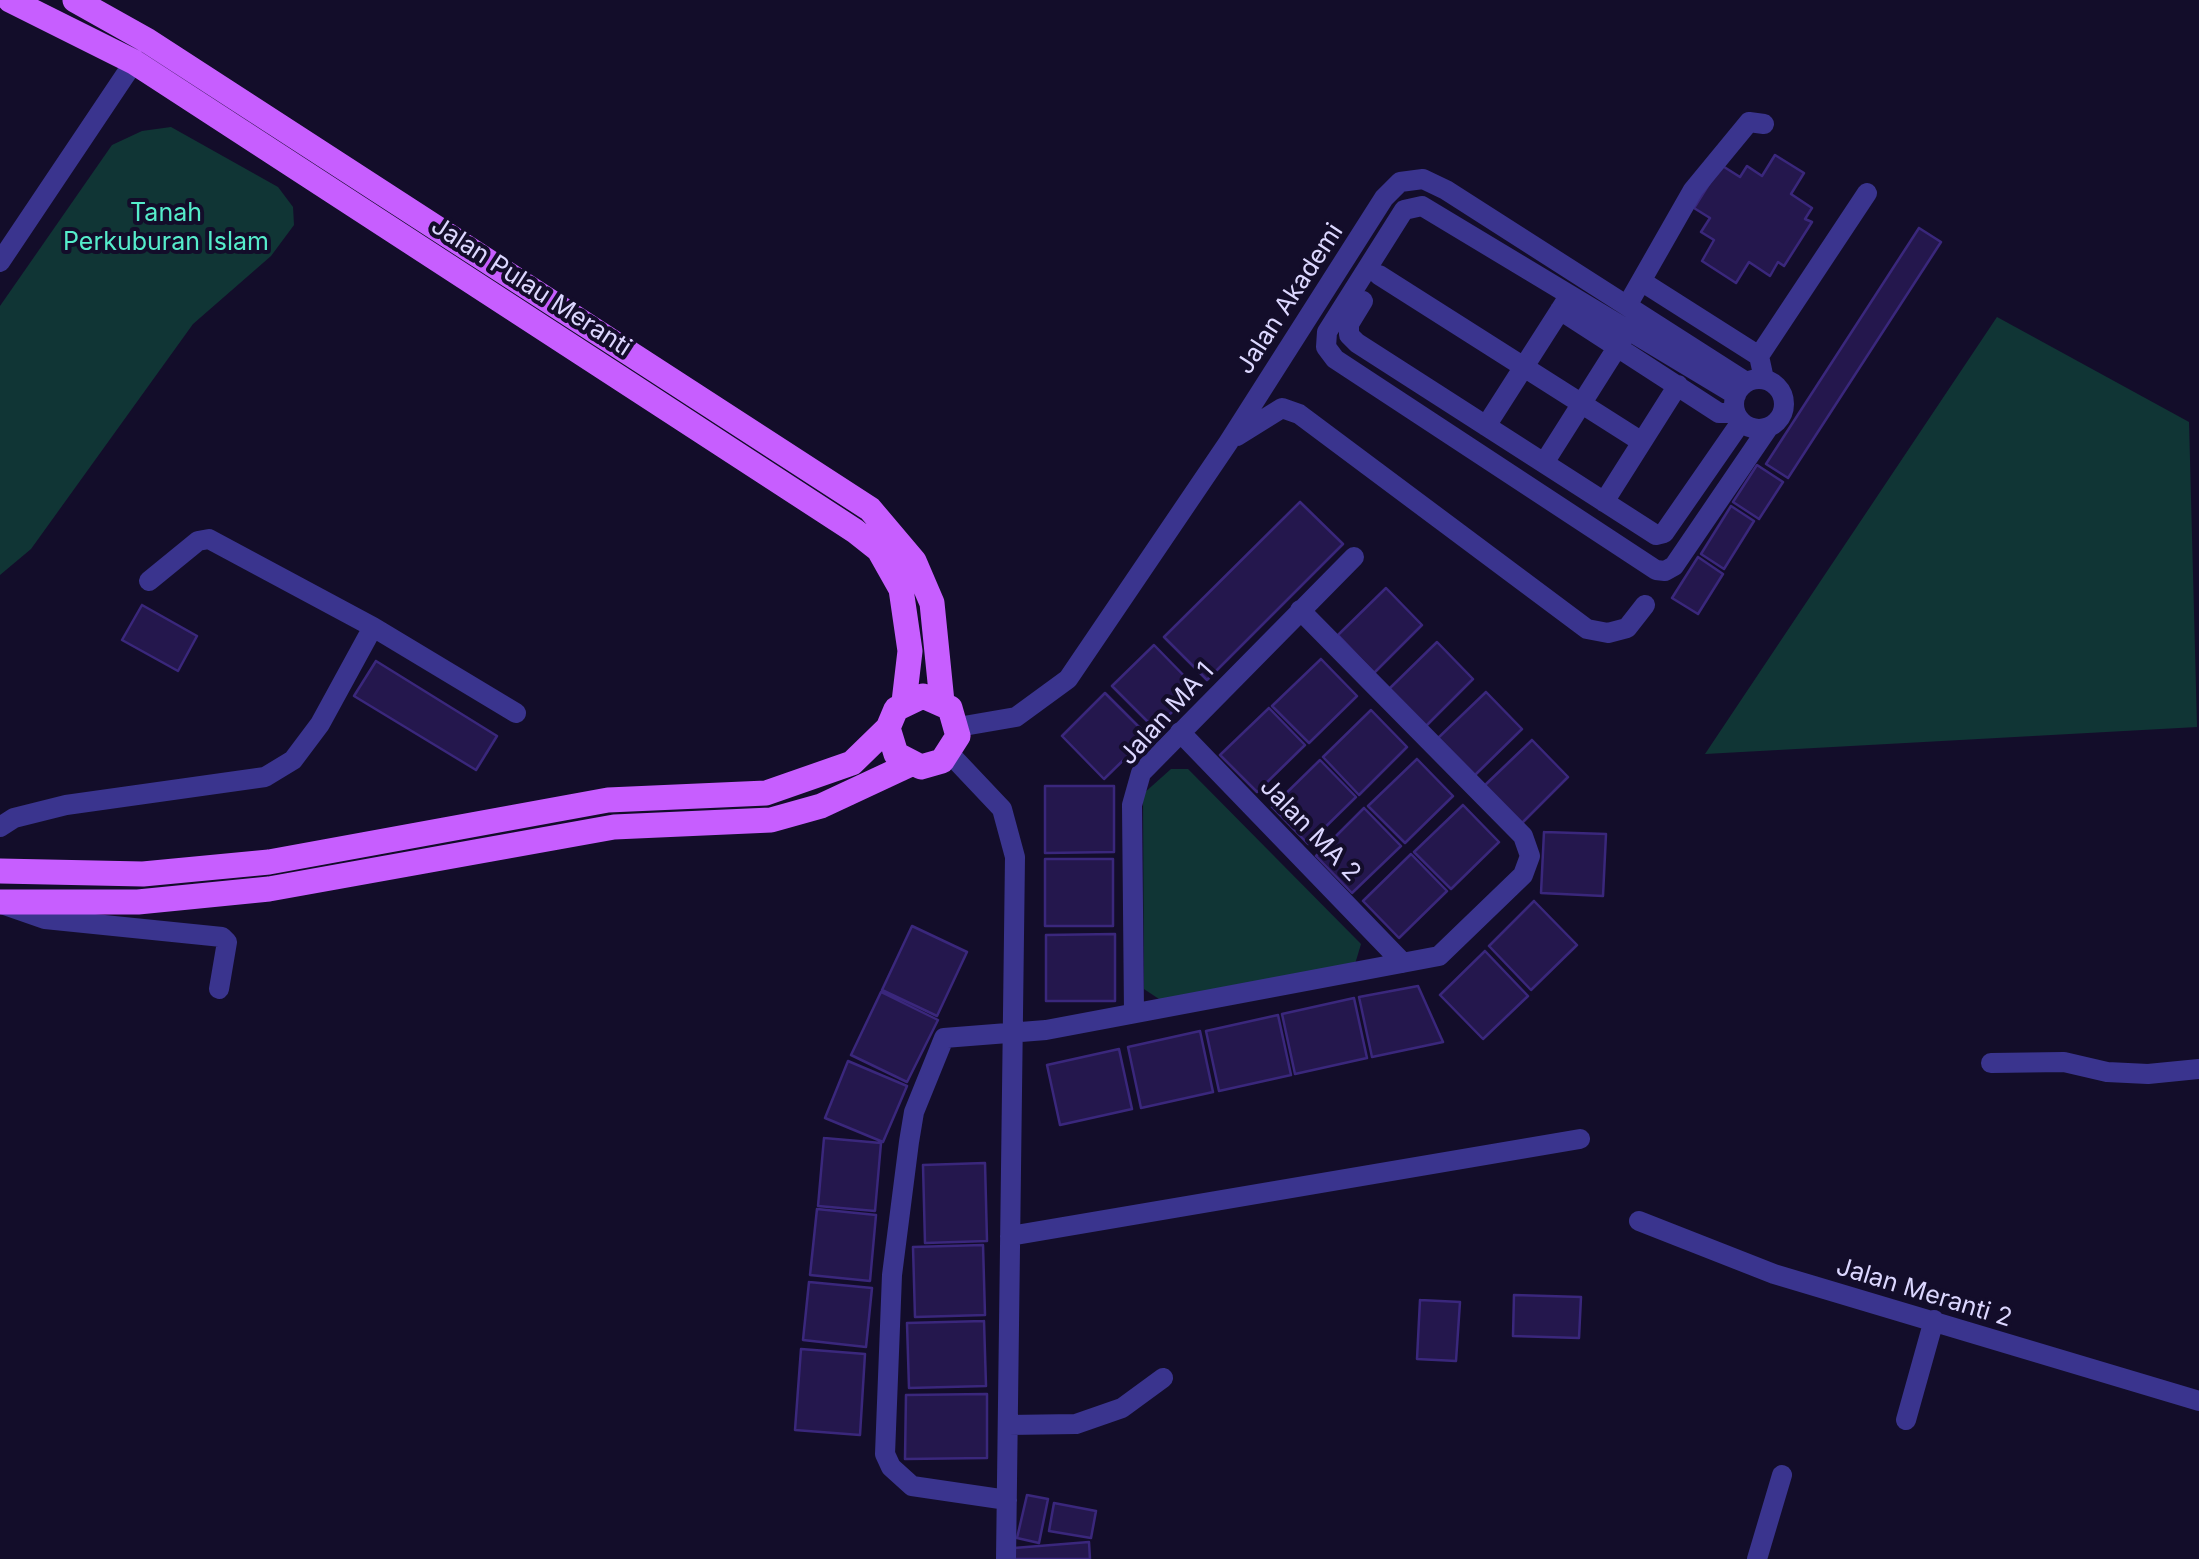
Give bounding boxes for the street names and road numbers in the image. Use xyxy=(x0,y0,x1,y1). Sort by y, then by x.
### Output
street label: Jalan Pulau Meranti xyxy=(425,211,637,363)
street label: Jalan Akademi xyxy=(1230,218,1350,380)
street label: Jalan MA 1 xyxy=(1113,657,1221,771)
street label: Jalan MA 2 xyxy=(1253,772,1367,888)
street label: Jalan Meranti 2 xyxy=(1833,1252,2015,1334)

